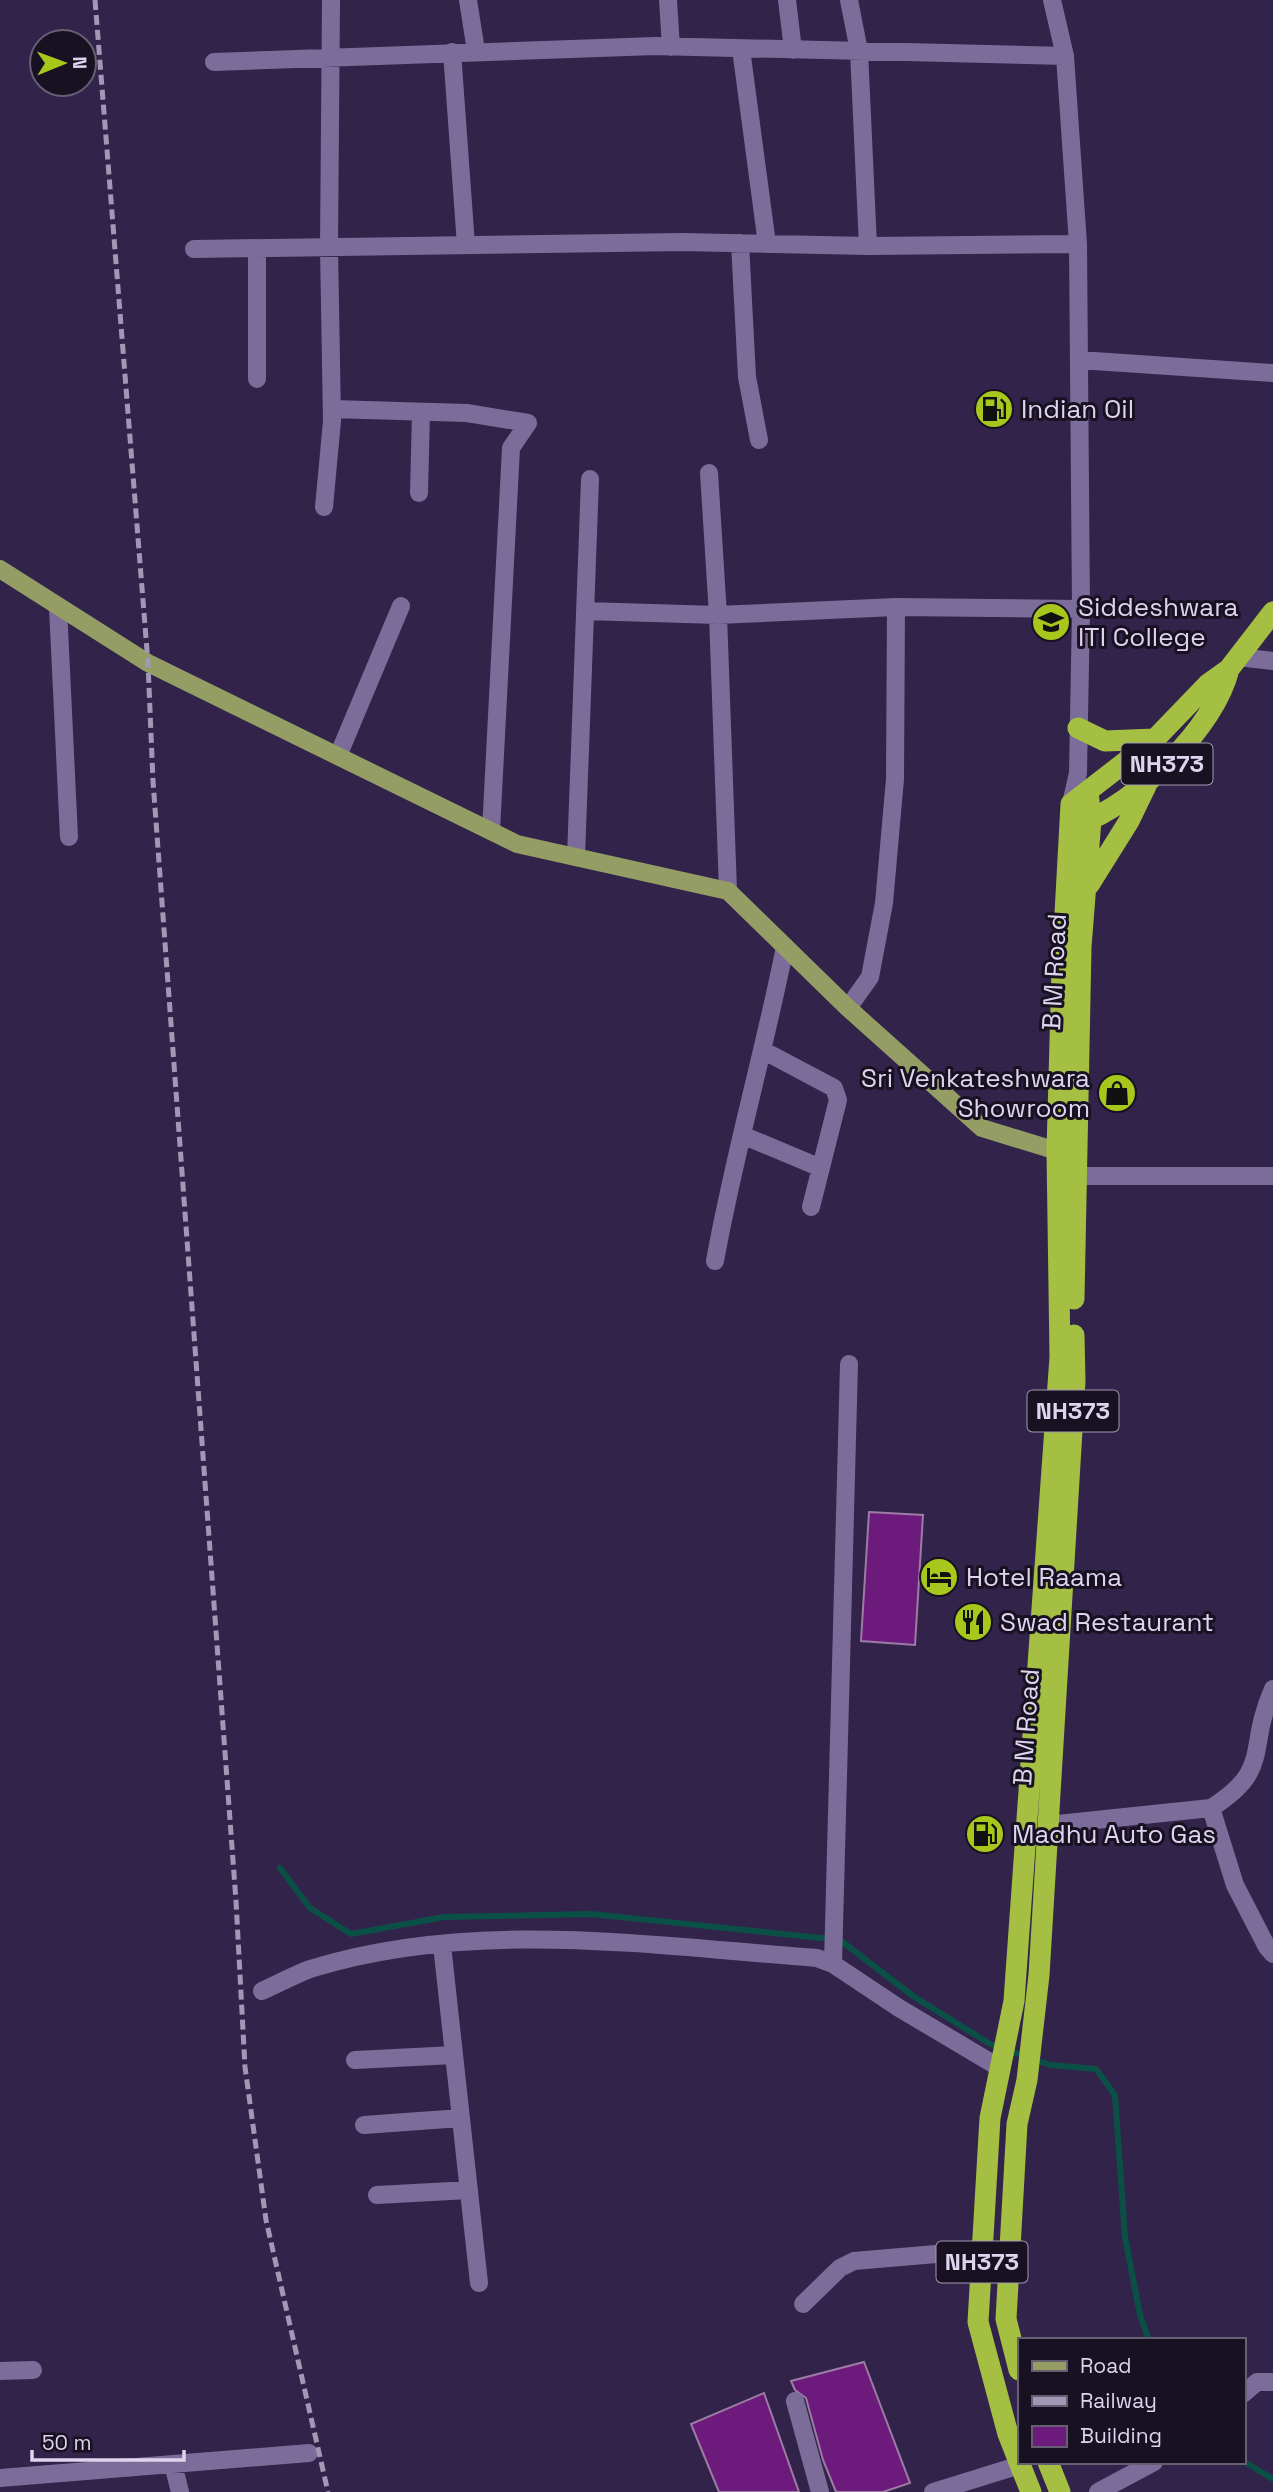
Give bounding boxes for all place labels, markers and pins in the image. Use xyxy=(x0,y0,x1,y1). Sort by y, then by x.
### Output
fuel station icon: Indian Oil xyxy=(973,388,1015,430)
place label: Indian Oil xyxy=(1021,392,1134,426)
place label: Siddeshwara ITI College xyxy=(1078,590,1239,654)
school or university icon: Siddeshwara ITI College xyxy=(1030,601,1072,643)
place label: Sri Venkateshwara Showroom xyxy=(861,1061,1090,1125)
shop icon: Sri Venkateshwara Showroom xyxy=(1096,1072,1138,1114)
hotel icon: Hotel Raama xyxy=(918,1556,960,1598)
place label: Hotel Raama xyxy=(966,1560,1122,1594)
restaurant icon: Swad Restaurant xyxy=(952,1601,994,1643)
place label: Swad Restaurant xyxy=(1000,1605,1214,1639)
fuel station icon: Madhu Auto Gas xyxy=(964,1813,1006,1855)
place label: Madhu Auto Gas xyxy=(1012,1817,1216,1851)

